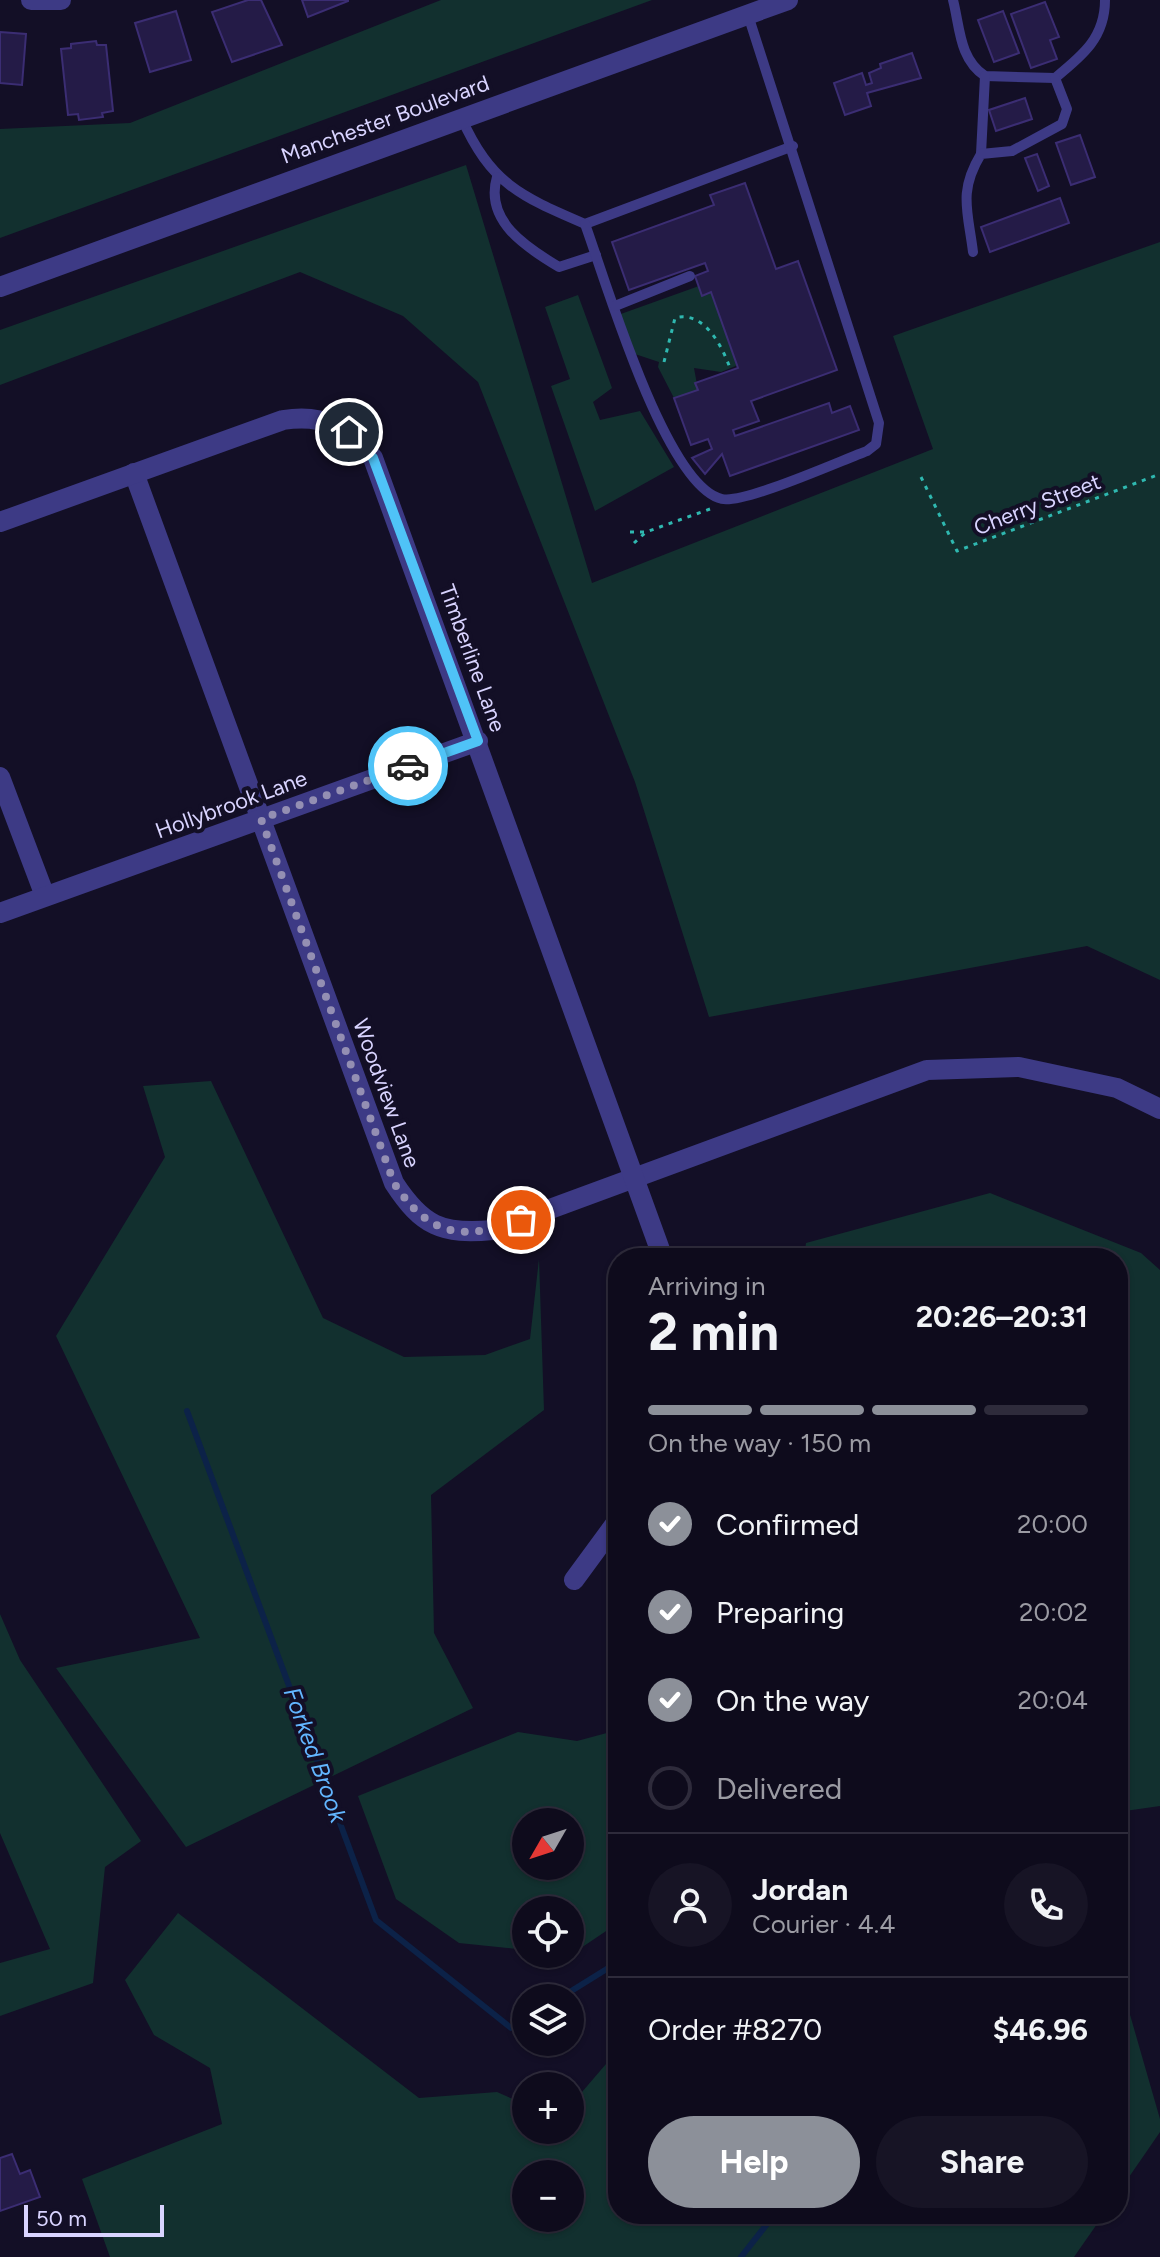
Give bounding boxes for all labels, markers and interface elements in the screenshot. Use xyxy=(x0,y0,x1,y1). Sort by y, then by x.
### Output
street label: Manchester Boulevard xyxy=(277,69,493,170)
pin xyxy=(315,398,383,466)
icon: home xyxy=(327,410,371,454)
street label: Cherry Street xyxy=(970,468,1104,541)
street label: Timberline Lane xyxy=(433,581,512,736)
courier xyxy=(368,726,448,806)
icon: car xyxy=(386,744,430,788)
street label: Hollybrook Lane xyxy=(152,765,311,844)
street label: Woodview Lane xyxy=(347,1015,426,1171)
pin xyxy=(487,1186,555,1254)
icon: bag xyxy=(499,1198,543,1242)
text: Arriving in xyxy=(648,1270,766,1302)
text: 20:26–20:31 xyxy=(916,1298,1088,1335)
text: 2 min xyxy=(648,1301,779,1363)
text: On the way · 150 m xyxy=(648,1427,871,1459)
icon: check xyxy=(648,1502,692,1546)
text: Confirmed xyxy=(716,1506,859,1543)
text: 20:00 xyxy=(1017,1508,1088,1540)
icon: check xyxy=(648,1590,692,1634)
text: Preparing xyxy=(716,1594,844,1631)
text: 20:02 xyxy=(1019,1596,1088,1628)
icon: check xyxy=(648,1678,692,1722)
text: On the way xyxy=(716,1682,869,1719)
water label: Forked Brook xyxy=(278,1683,354,1828)
text: 20:04 xyxy=(1017,1684,1088,1716)
text: Delivered xyxy=(716,1770,842,1807)
north arrow xyxy=(512,1808,584,1880)
map controls xyxy=(512,1808,584,2232)
button: person xyxy=(648,1863,732,1947)
button: phone xyxy=(1004,1863,1088,1947)
text: Jordan xyxy=(752,1871,848,1908)
button: locate xyxy=(512,1896,584,1968)
text: Courier · 4.4 xyxy=(752,1908,895,1940)
button: layers xyxy=(512,1984,584,2056)
text: Order #8270 xyxy=(648,2011,822,2048)
text: $46.96 xyxy=(993,2011,1088,2048)
button: + xyxy=(512,2072,584,2144)
button: Help xyxy=(648,2116,860,2208)
button: Share xyxy=(876,2116,1088,2208)
button: − xyxy=(512,2160,584,2232)
scale bar xyxy=(24,2201,164,2237)
text: 50 m xyxy=(36,2205,87,2232)

